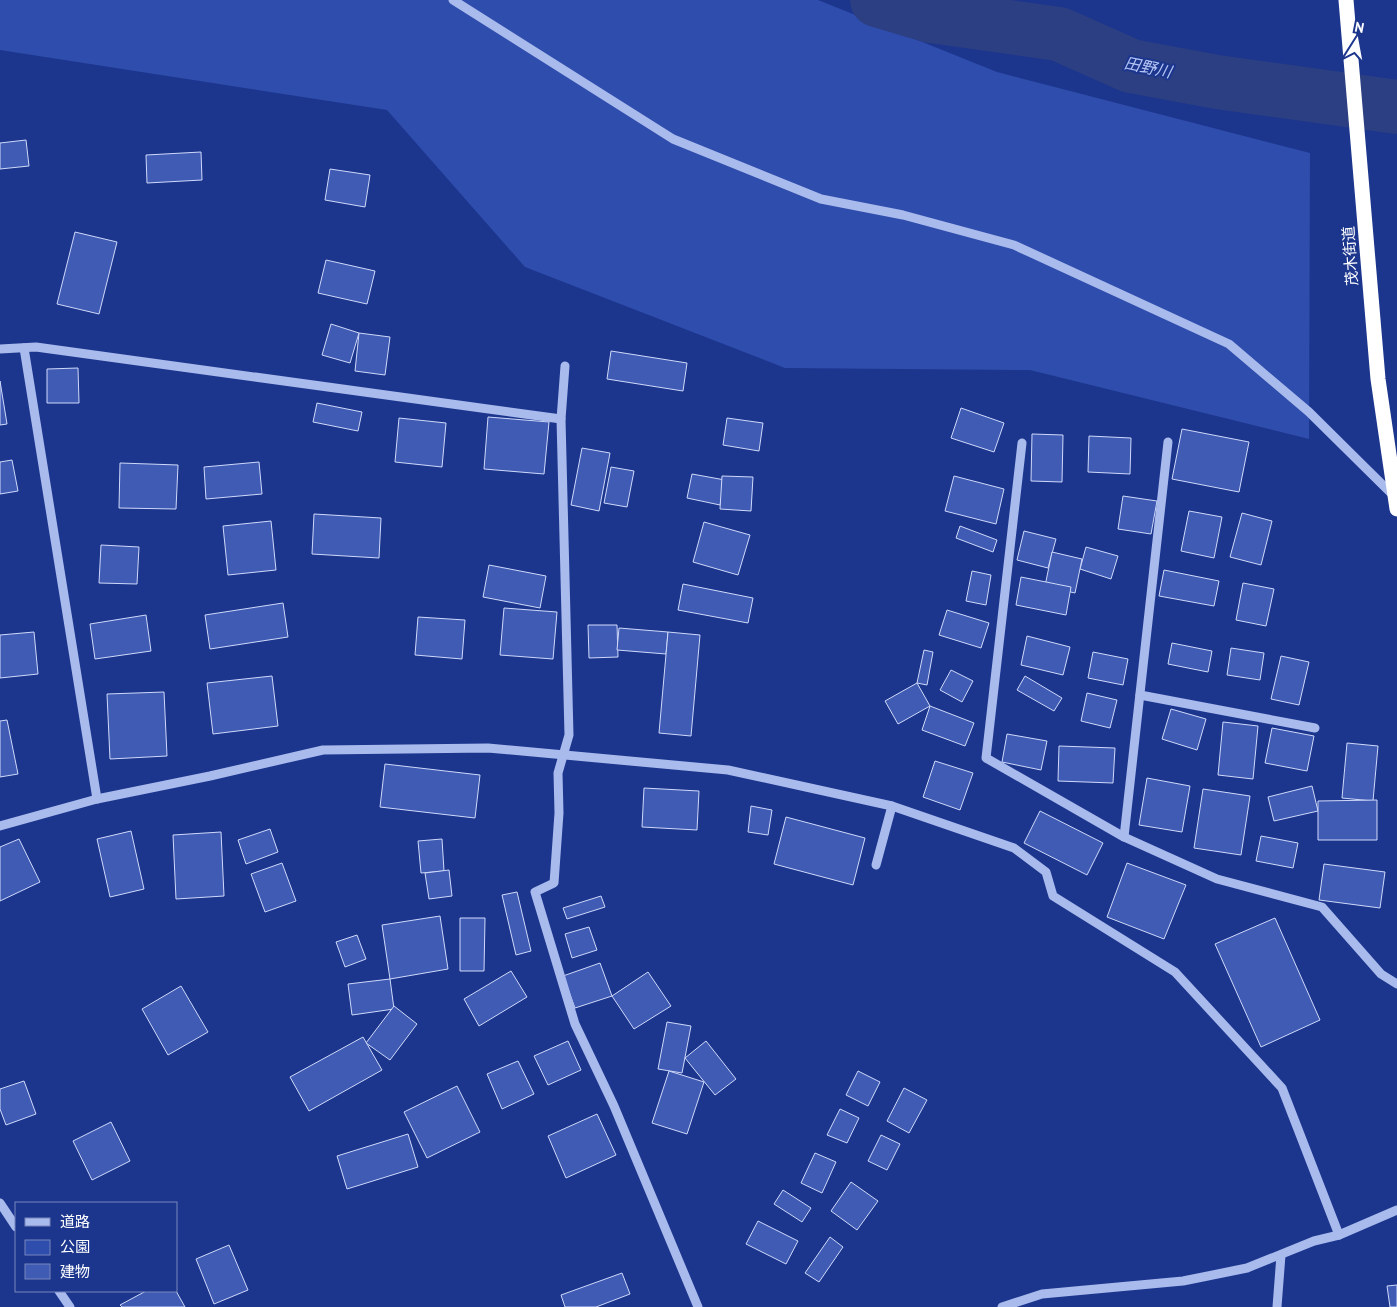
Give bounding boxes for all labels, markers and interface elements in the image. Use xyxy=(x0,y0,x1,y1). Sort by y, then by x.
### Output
north arrow xyxy=(1332,15,1382,65)
text: N xyxy=(1353,18,1366,37)
water label: 田野川 xyxy=(1122,52,1176,82)
street label: 茂木街道 xyxy=(1338,225,1362,287)
legend xyxy=(15,1202,178,1292)
text: 道路 xyxy=(60,1212,90,1231)
text: 公園 xyxy=(60,1237,90,1256)
text: 建物 xyxy=(60,1262,90,1281)

